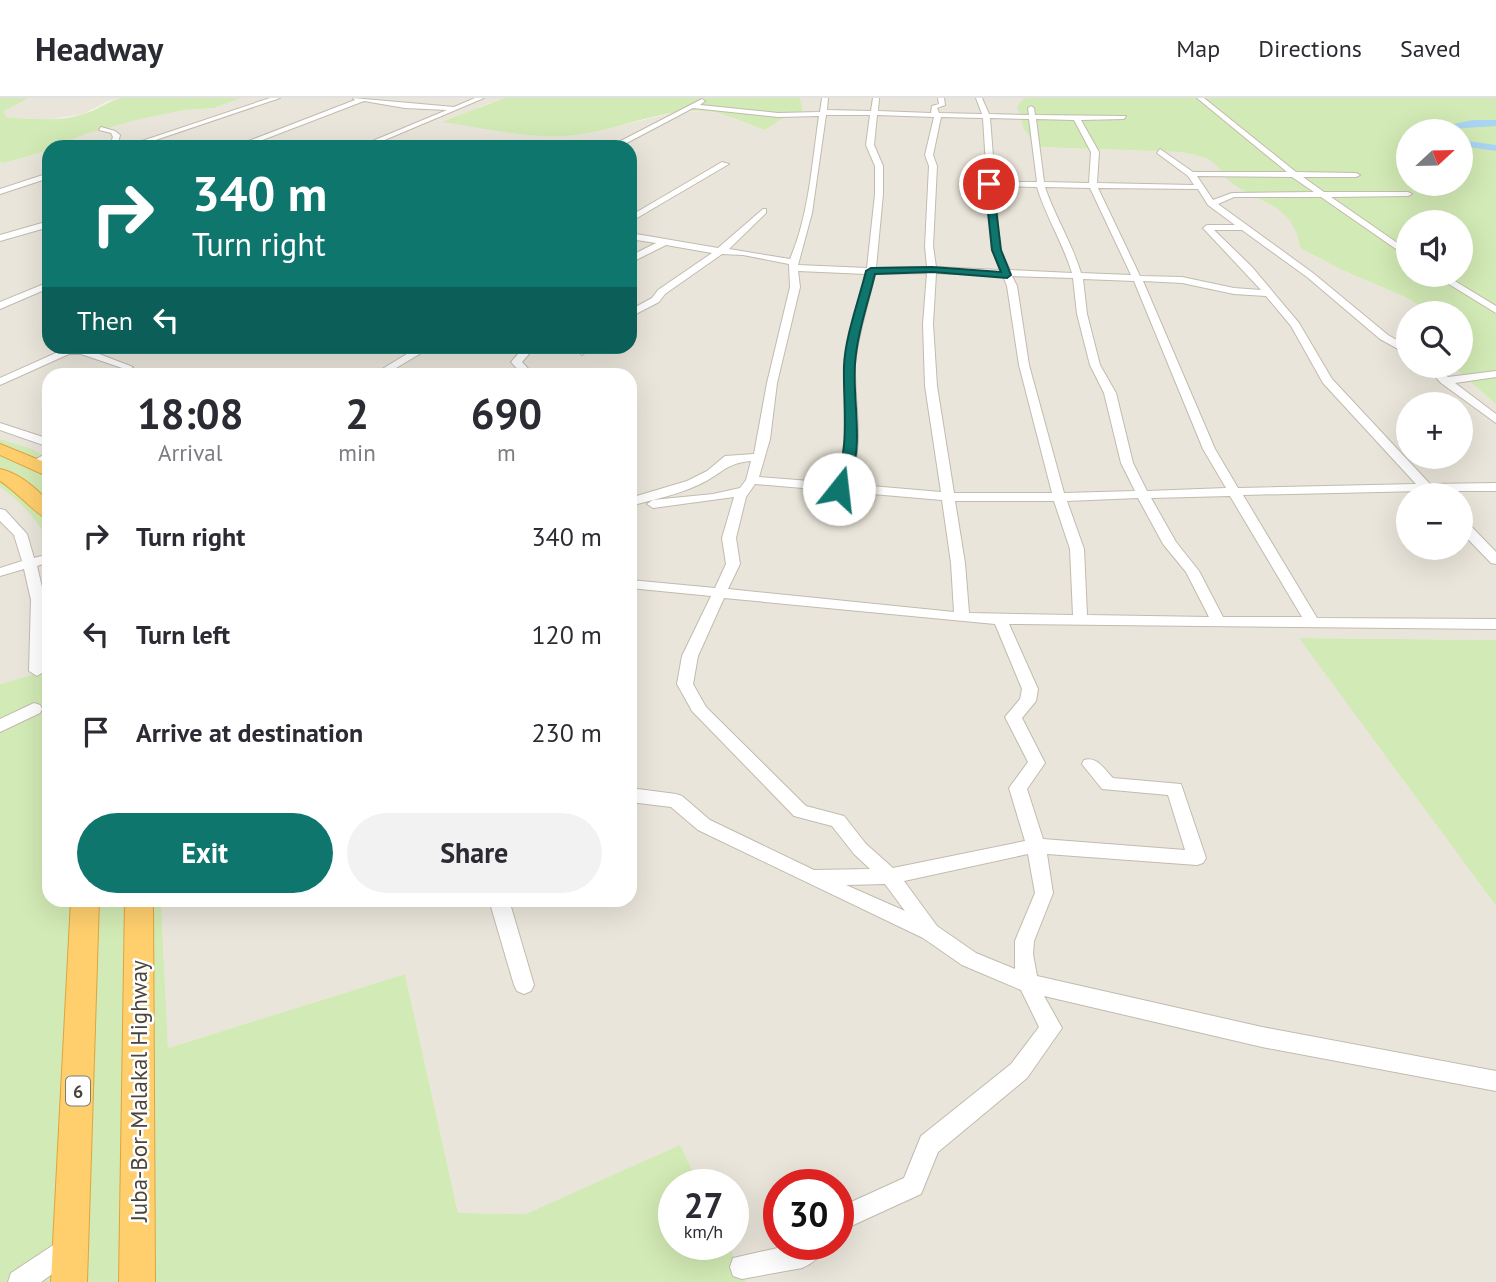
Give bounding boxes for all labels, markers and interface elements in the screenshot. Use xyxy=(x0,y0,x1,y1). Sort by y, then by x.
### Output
text: Headway xyxy=(35,27,163,70)
text: Map xyxy=(1176,33,1220,64)
text: Directions xyxy=(1258,33,1362,64)
text: Saved xyxy=(1400,33,1461,64)
north arrow xyxy=(1396,119,1474,196)
map controls xyxy=(1396,119,1473,560)
pin xyxy=(959,154,1019,214)
text: 340 m xyxy=(192,161,327,225)
icon: arrive xyxy=(970,165,1008,203)
icon: right xyxy=(77,168,168,259)
button: sound xyxy=(1396,210,1473,287)
text: Turn right xyxy=(192,223,326,265)
icon: left xyxy=(147,301,185,339)
button: search xyxy=(1396,301,1473,378)
text: Then xyxy=(77,304,133,337)
text: 18:08 xyxy=(137,386,243,441)
text: 2 xyxy=(345,386,369,441)
text: 690 xyxy=(471,386,542,441)
button: + xyxy=(1396,392,1473,469)
text: Arrival xyxy=(158,438,222,467)
text: min xyxy=(338,438,376,467)
text: m xyxy=(497,438,516,467)
position arrow xyxy=(802,452,876,526)
button: − xyxy=(1396,483,1473,560)
icon: right xyxy=(77,517,115,555)
text: Turn right xyxy=(136,520,245,553)
text: 340 m xyxy=(531,520,602,553)
icon: left xyxy=(77,615,115,653)
text: Turn left xyxy=(136,618,230,651)
text: 120 m xyxy=(531,618,602,651)
icon: arrive xyxy=(77,713,115,751)
text: Arrive at destination xyxy=(136,716,363,749)
text: 230 m xyxy=(531,716,602,749)
button: Exit xyxy=(77,813,333,893)
button: Share xyxy=(347,813,602,893)
street label: Juba-Bor-Malakal Highway xyxy=(124,960,153,1223)
road number: 6 xyxy=(66,1076,90,1106)
speed limit sign: 30 xyxy=(763,1169,854,1260)
text: 27 xyxy=(684,1182,723,1228)
text: km/h xyxy=(684,1220,723,1243)

